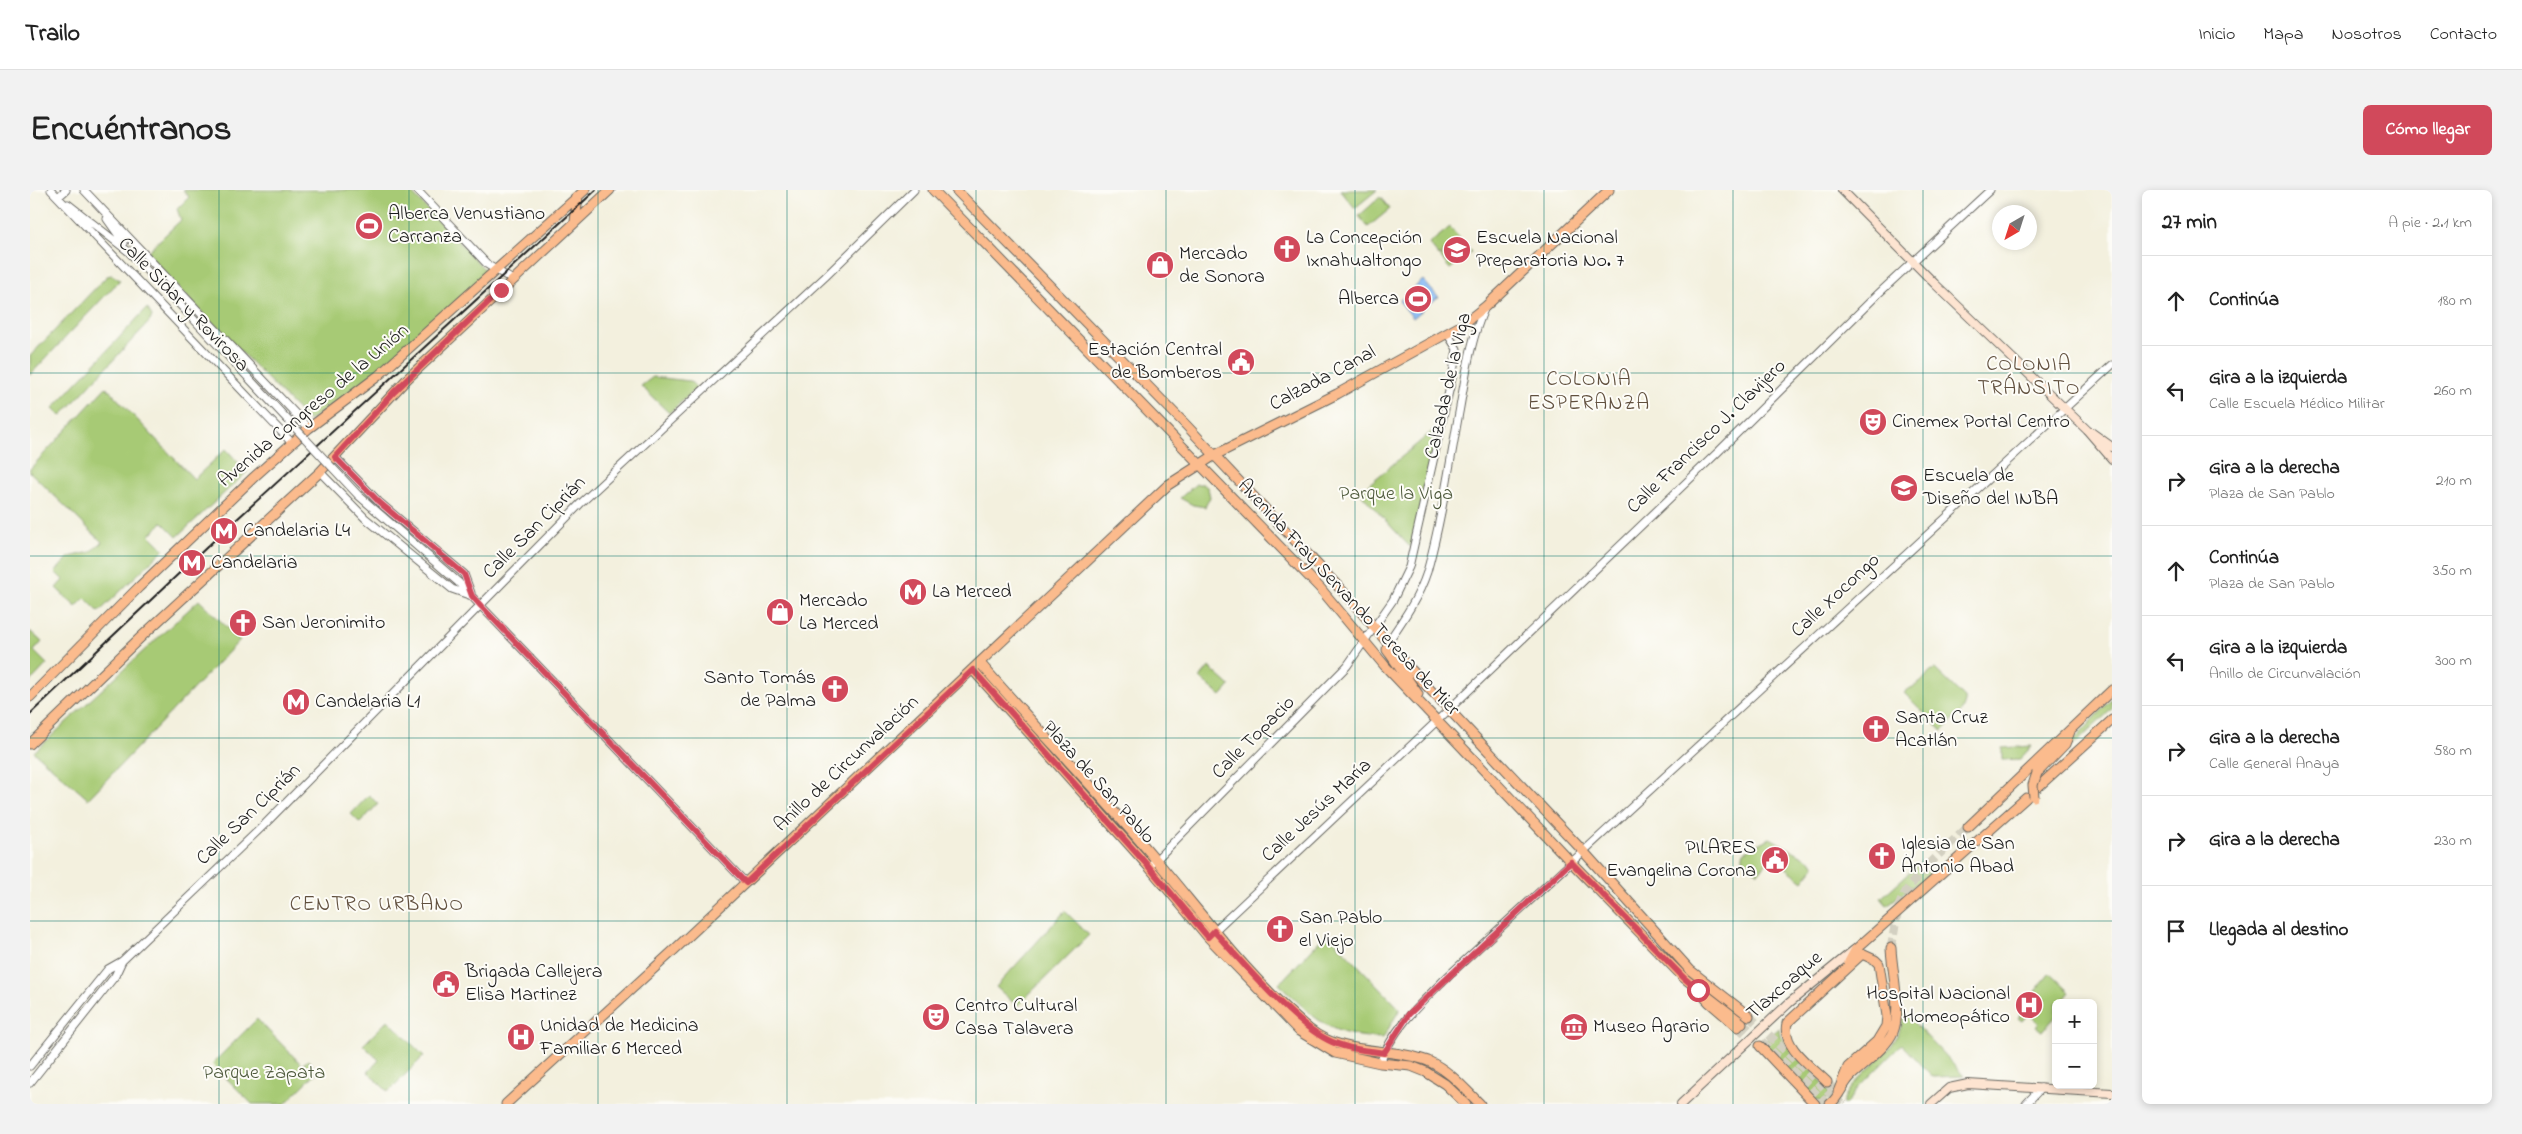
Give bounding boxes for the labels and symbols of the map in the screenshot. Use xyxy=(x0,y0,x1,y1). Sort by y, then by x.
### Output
place label: Alberca Venustiano Carranza xyxy=(388,200,545,252)
north arrow xyxy=(1992,205,2037,250)
sports icon: Alberca Venustiano Carranza xyxy=(354,211,384,241)
place label: La Concepción Ixnahualtongo xyxy=(1306,224,1422,277)
place label: Escuela Nacional Preparatoria No. 7 xyxy=(1476,224,1624,276)
street label: Calle Sidar y Rovirosa xyxy=(111,231,255,379)
church icon: La Concepción Ixnahualtongo xyxy=(1272,234,1302,264)
school or university icon: Escuela Nacional Preparatoria No. 7 xyxy=(1442,235,1472,265)
place label: Mercado de Sonora xyxy=(1179,240,1265,292)
shop icon: Mercado de Sonora xyxy=(1145,250,1175,280)
route end xyxy=(490,279,513,302)
sports icon: Alberca xyxy=(1403,284,1433,314)
place label: Alberca xyxy=(1338,285,1399,314)
street label: Calzada de la Viga xyxy=(1418,310,1481,462)
street label: Avenida Congreso de la Unión xyxy=(212,317,417,496)
place label: Estación Central de Bomberos xyxy=(1088,336,1222,388)
street label: Calzada Canal xyxy=(1264,339,1382,419)
public building icon: Estación Central de Bomberos xyxy=(1226,347,1256,377)
district label: COLONIA TRÁNSITO xyxy=(1977,350,2081,404)
street label: Calle Francisco J. Clavijero xyxy=(1621,353,1793,521)
district label: COLONIA ESPERANZA xyxy=(1528,365,1650,419)
theatre icon: Cinemex Portal Centro xyxy=(1858,407,1888,437)
place label: Cinemex Portal Centro xyxy=(1892,408,2070,437)
place label: Escuela de Diseño del INBA xyxy=(1922,462,2058,514)
street label: Calle San Ciprián xyxy=(477,469,594,586)
street label: Avenida Fray Servando Teresa de Mier xyxy=(1230,473,1467,724)
school or university icon: Escuela de Diseño del INBA xyxy=(1889,473,1919,503)
park label: Parque la Viga xyxy=(1339,480,1453,510)
metro station icon: Candelaria L4 xyxy=(209,516,239,546)
place label: Candelaria L4 xyxy=(243,517,350,546)
street label: Calle Xocongo xyxy=(1785,547,1888,646)
metro station icon: Candelaria xyxy=(177,548,207,578)
place label: Candelaria xyxy=(211,549,298,578)
metro station icon: La Merced xyxy=(898,577,928,607)
place label: La Merced xyxy=(932,578,1012,607)
place label: Mercado La Merced xyxy=(799,587,879,639)
shop icon: Mercado La Merced xyxy=(765,597,795,627)
church icon: San Jeronimito xyxy=(228,608,258,638)
place label: San Jeronimito xyxy=(262,609,386,638)
place label: Santo Tomás de Palma xyxy=(704,664,816,716)
church icon: Santo Tomás de Palma xyxy=(820,674,850,704)
metro station icon: Candelaria L1 xyxy=(281,687,311,717)
place label: Candelaria L1 xyxy=(315,688,420,717)
street label: Anillo de Circunvalación xyxy=(768,689,926,839)
street label: Calle Topacio xyxy=(1206,690,1302,786)
place label: Santa Cruz Acatlán xyxy=(1895,704,1989,756)
church icon: Santa Cruz Acatlán xyxy=(1861,714,1891,744)
street label: Plaza de San Pablo xyxy=(1035,715,1161,851)
street label: Calle Jesús María xyxy=(1255,752,1379,870)
street label: Calle San Ciprián xyxy=(190,757,308,873)
place label: Iglesia de San Antonio Abad xyxy=(1901,830,2015,882)
place label: PILARES Evangelina Corona xyxy=(1606,834,1756,887)
church icon: Iglesia de San Antonio Abad xyxy=(1867,841,1897,871)
public building icon: PILARES Evangelina Corona xyxy=(1760,845,1790,875)
district label: CENTRO URBANO xyxy=(290,890,464,920)
place label: San Pablo el Viejo xyxy=(1299,904,1382,956)
church icon: San Pablo el Viejo xyxy=(1265,914,1295,944)
street label: Tlaxcoaque xyxy=(1740,945,1830,1027)
place label: Brigada Callejera Elisa Martinez xyxy=(464,958,603,1010)
public building icon: Brigada Callejera Elisa Martinez xyxy=(431,969,461,999)
route start xyxy=(1687,979,1710,1002)
place label: Hospital Nacional Homeopático xyxy=(1866,980,2010,1032)
hospital icon: Hospital Nacional Homeopático xyxy=(2014,990,2044,1020)
place label: Centro Cultural Casa Talavera xyxy=(955,992,1077,1044)
theatre icon: Centro Cultural Casa Talavera xyxy=(921,1002,951,1032)
place label: Unidad de Medicina Familiar 6 Merced xyxy=(539,1012,699,1064)
museum icon: Museo Agrario xyxy=(1559,1012,1589,1042)
place label: Museo Agrario xyxy=(1593,1013,1710,1043)
hospital icon: Unidad de Medicina Familiar 6 Merced xyxy=(506,1022,536,1052)
park label: Parque Zapata xyxy=(203,1059,325,1088)

